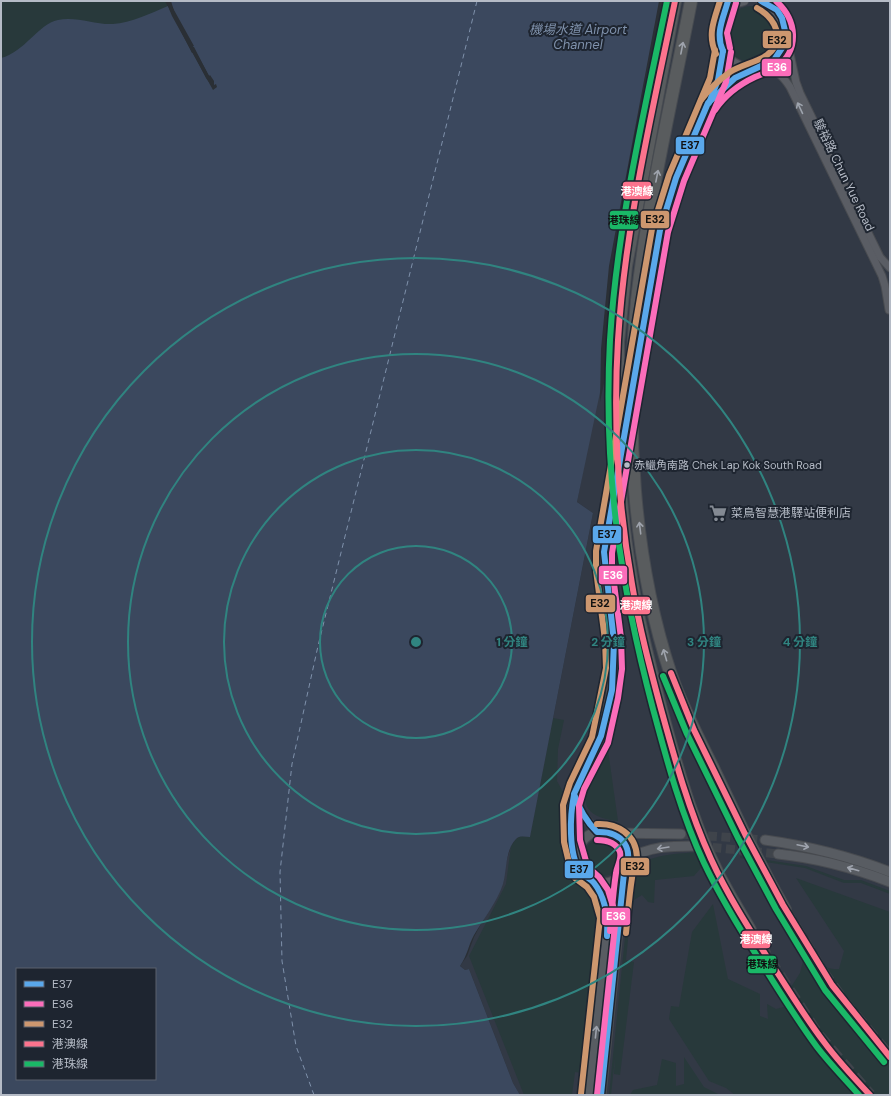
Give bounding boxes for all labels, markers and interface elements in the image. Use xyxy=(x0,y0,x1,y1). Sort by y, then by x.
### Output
water label: 機場水道 Airport Channel xyxy=(529,21,628,53)
line badge: E32 xyxy=(762,30,792,49)
text: E32 xyxy=(767,33,787,47)
one-way arrow xyxy=(678,42,686,55)
line badge: E36 xyxy=(761,58,792,77)
text: E36 xyxy=(767,60,787,74)
one-way arrow xyxy=(796,102,803,114)
street label: 駿裕路 Chun Yue Road xyxy=(810,116,878,234)
line badge: E37 xyxy=(675,136,705,155)
text: E37 xyxy=(681,138,700,152)
one-way arrow xyxy=(654,170,662,183)
line badge: 港澳線 xyxy=(622,181,652,200)
text: 港澳線 xyxy=(621,184,654,198)
line badge: 港珠線 xyxy=(609,210,639,230)
line badge: E32 xyxy=(640,210,670,229)
text: E32 xyxy=(645,212,665,226)
text: 港珠線 xyxy=(608,213,641,227)
place label: 赤鱲角南路 Chek Lap Kok South Road xyxy=(634,458,822,472)
marker: 赤鱲角南路 Chek Lap Kok South Road xyxy=(622,460,632,470)
supermarket icon: 菜鳥智慧港驛站便利店 xyxy=(708,503,728,523)
place label: 菜鳥智慧港驛站便利店 xyxy=(731,505,851,521)
one-way arrow xyxy=(636,522,644,535)
line badge: E37 xyxy=(592,525,622,544)
text: E37 xyxy=(598,527,617,541)
line badge: E36 xyxy=(598,565,628,585)
text: E36 xyxy=(603,568,623,582)
line badge: E32 xyxy=(585,594,616,613)
text: E32 xyxy=(590,596,610,610)
line badge: 港澳線 xyxy=(621,596,651,615)
text: 港澳線 xyxy=(620,598,653,612)
text: 1 分鐘 xyxy=(496,634,528,650)
text: 2 分鐘 xyxy=(591,634,625,650)
text: 3 分鐘 xyxy=(687,634,721,650)
text: 4 分鐘 xyxy=(783,634,817,650)
centre of rings xyxy=(409,635,423,649)
one-way arrow xyxy=(661,649,668,662)
one-way arrow xyxy=(796,842,809,850)
one-way arrow xyxy=(657,844,670,852)
line badge: E32 xyxy=(620,857,650,876)
text: E32 xyxy=(625,859,645,873)
line badge: E37 xyxy=(564,860,594,879)
text: E37 xyxy=(570,862,589,876)
one-way arrow xyxy=(847,865,860,872)
line badge: E36 xyxy=(601,907,631,926)
text: E36 xyxy=(606,909,626,923)
line badge: 港澳線 xyxy=(741,930,771,949)
text: 港澳線 xyxy=(740,932,773,946)
line badge: 港珠線 xyxy=(747,955,777,974)
text: 港珠線 xyxy=(746,957,779,971)
legend xyxy=(16,968,156,1080)
text: E37 xyxy=(52,976,72,992)
text: E36 xyxy=(52,996,73,1012)
text: E32 xyxy=(52,1016,73,1032)
one-way arrow xyxy=(592,1026,600,1039)
text: 港澳線 xyxy=(52,1036,88,1052)
text: 港珠線 xyxy=(52,1056,88,1072)

